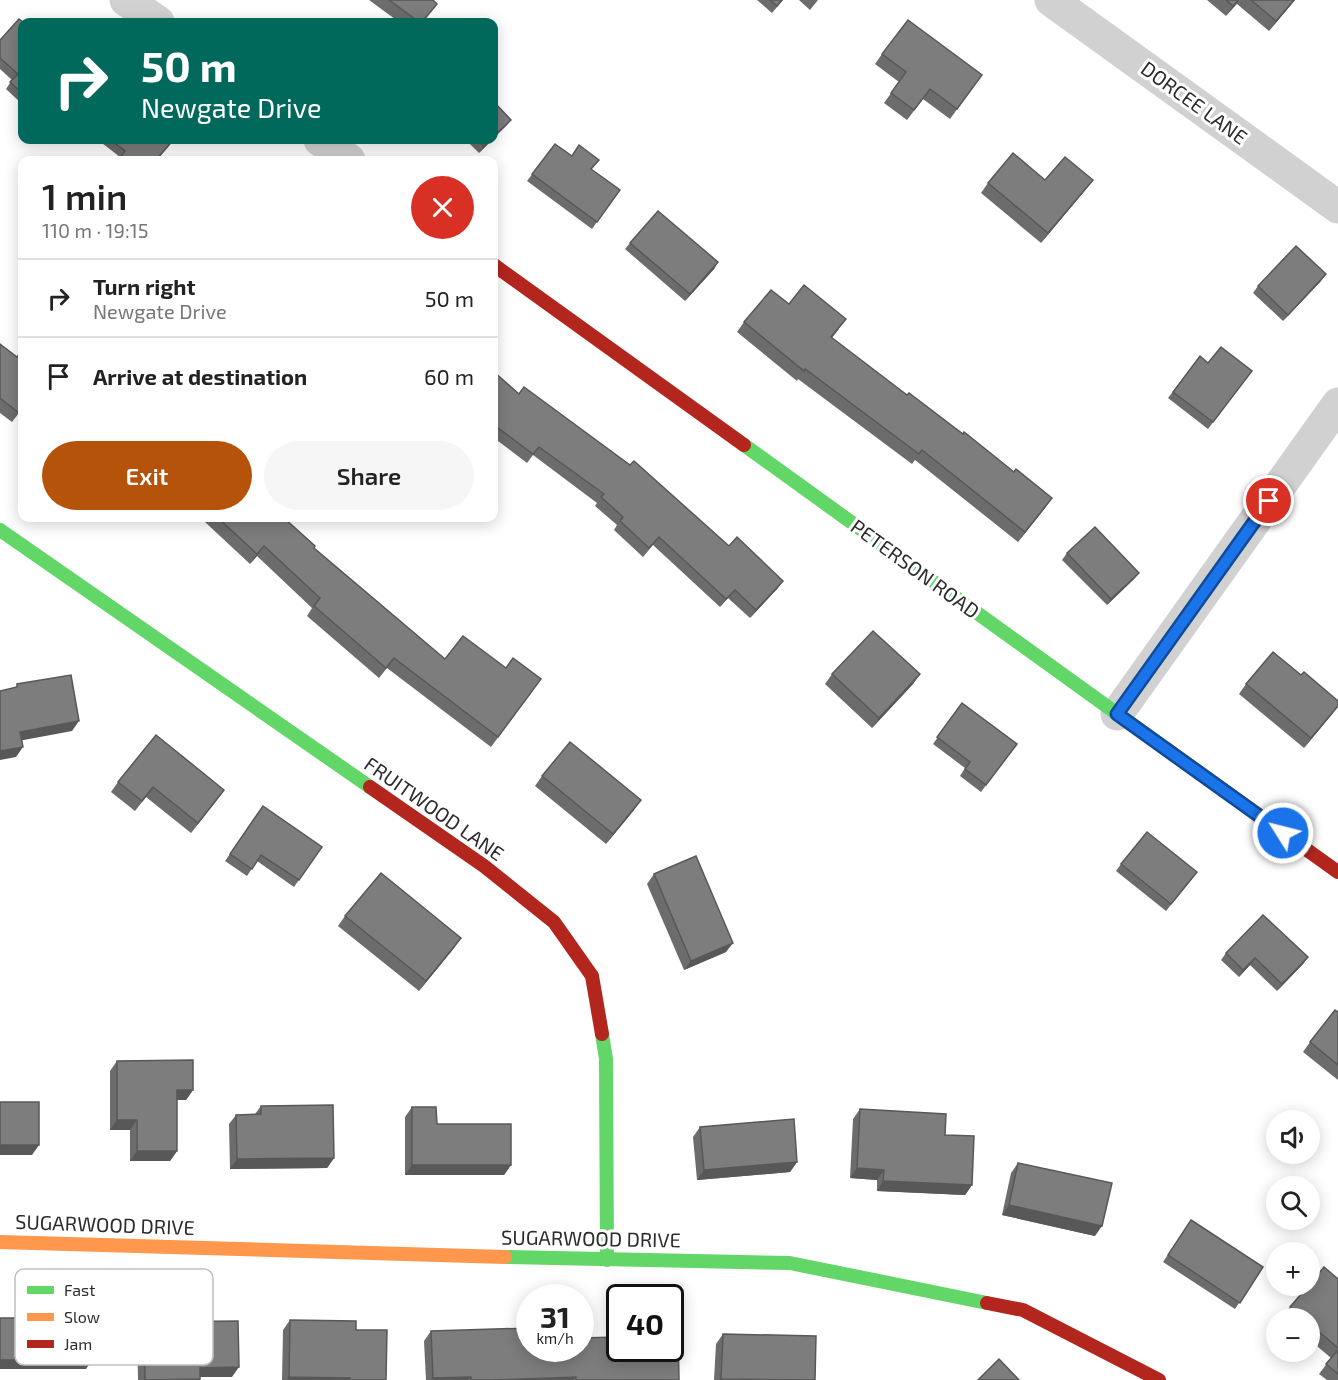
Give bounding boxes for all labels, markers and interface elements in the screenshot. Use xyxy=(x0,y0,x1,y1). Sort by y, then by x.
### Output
text: 50 m xyxy=(141,40,237,90)
icon: right xyxy=(42,42,120,120)
street label: DORCEE LANE xyxy=(1137,56,1252,149)
text: Newgate Drive xyxy=(141,91,321,123)
text: 1 min xyxy=(42,174,127,217)
button: close xyxy=(411,176,474,239)
text: 110 m · 19:15 xyxy=(42,218,148,242)
text: Turn right xyxy=(93,273,195,299)
icon: right xyxy=(42,282,75,315)
text: 50 m xyxy=(425,285,474,311)
text: Newgate Drive xyxy=(93,299,227,323)
icon: arrive xyxy=(42,360,75,393)
text: Arrive at destination xyxy=(93,363,307,389)
text: 60 m xyxy=(424,363,474,389)
button: Exit xyxy=(42,441,252,510)
button: Share xyxy=(264,441,474,510)
pin xyxy=(1243,475,1294,526)
icon: arrive xyxy=(1252,484,1285,517)
street label: PETERSON ROAD xyxy=(847,514,984,623)
street label: FRUITWOOD LANE xyxy=(360,751,509,865)
position arrow xyxy=(1251,801,1315,865)
map controls xyxy=(1266,1110,1320,1362)
button: sound xyxy=(1266,1110,1320,1164)
button: search xyxy=(1266,1176,1320,1230)
street label: SUGARWOOD DRIVE xyxy=(15,1209,195,1239)
street label: SUGARWOOD DRIVE xyxy=(501,1224,681,1252)
button: + xyxy=(1266,1242,1320,1296)
legend xyxy=(15,1269,213,1365)
text: Fast xyxy=(64,1280,95,1299)
speed limit sign: 40 xyxy=(606,1284,684,1362)
text: 31 xyxy=(540,1298,570,1334)
text: Slow xyxy=(64,1307,100,1326)
button: − xyxy=(1266,1308,1320,1362)
text: km/h xyxy=(536,1329,574,1347)
text: Jam xyxy=(64,1334,92,1353)

